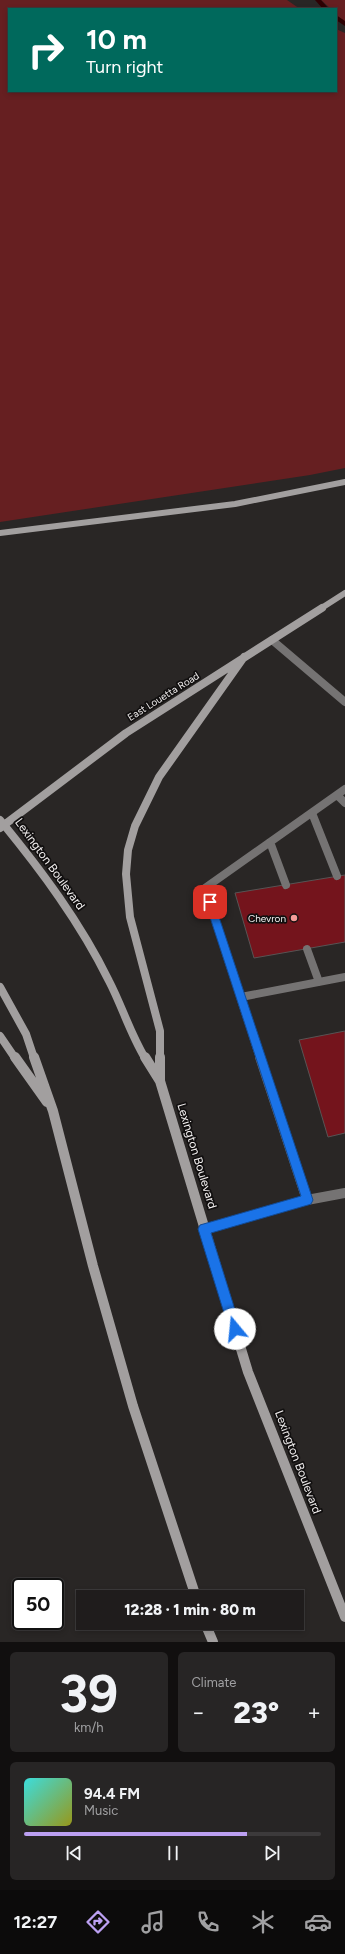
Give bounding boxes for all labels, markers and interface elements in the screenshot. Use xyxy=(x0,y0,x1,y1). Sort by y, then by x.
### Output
text: 10 m xyxy=(86,22,147,56)
icon: right xyxy=(20,24,72,76)
text: Turn right xyxy=(86,56,163,78)
street label: East Louetta Road xyxy=(125,669,202,724)
street label: Lexington Boulevard xyxy=(12,816,88,912)
pin xyxy=(193,885,227,919)
icon: arrive xyxy=(199,891,221,913)
place label: Chevron xyxy=(248,912,286,925)
marker: Chevron xyxy=(289,913,299,923)
street label: Lexington Boulevard xyxy=(174,1102,220,1210)
position arrow xyxy=(214,1308,256,1350)
street label: Lexington Boulevard xyxy=(272,1408,324,1516)
speed limit sign: 50 xyxy=(12,1578,64,1630)
text: 12:28 · 1 min · 80 m xyxy=(124,1601,256,1619)
text: 39 xyxy=(59,1663,118,1725)
text: Climate xyxy=(192,1675,236,1690)
text: 23° xyxy=(233,1694,279,1731)
text: − xyxy=(192,1699,205,1726)
text: + xyxy=(307,1699,321,1726)
text: km/h xyxy=(74,1720,104,1735)
text: 94.4 FM xyxy=(84,1785,140,1803)
text: Music xyxy=(84,1803,118,1818)
icon: previous xyxy=(63,1842,85,1864)
icon: pause xyxy=(162,1842,184,1864)
icon: next xyxy=(261,1842,283,1864)
icon: directions xyxy=(84,1908,112,1936)
icon: music xyxy=(139,1908,167,1936)
icon: phone xyxy=(194,1908,222,1936)
icon: climate xyxy=(249,1908,277,1936)
icon: car xyxy=(304,1908,332,1936)
text: 12:27 xyxy=(13,1911,57,1933)

